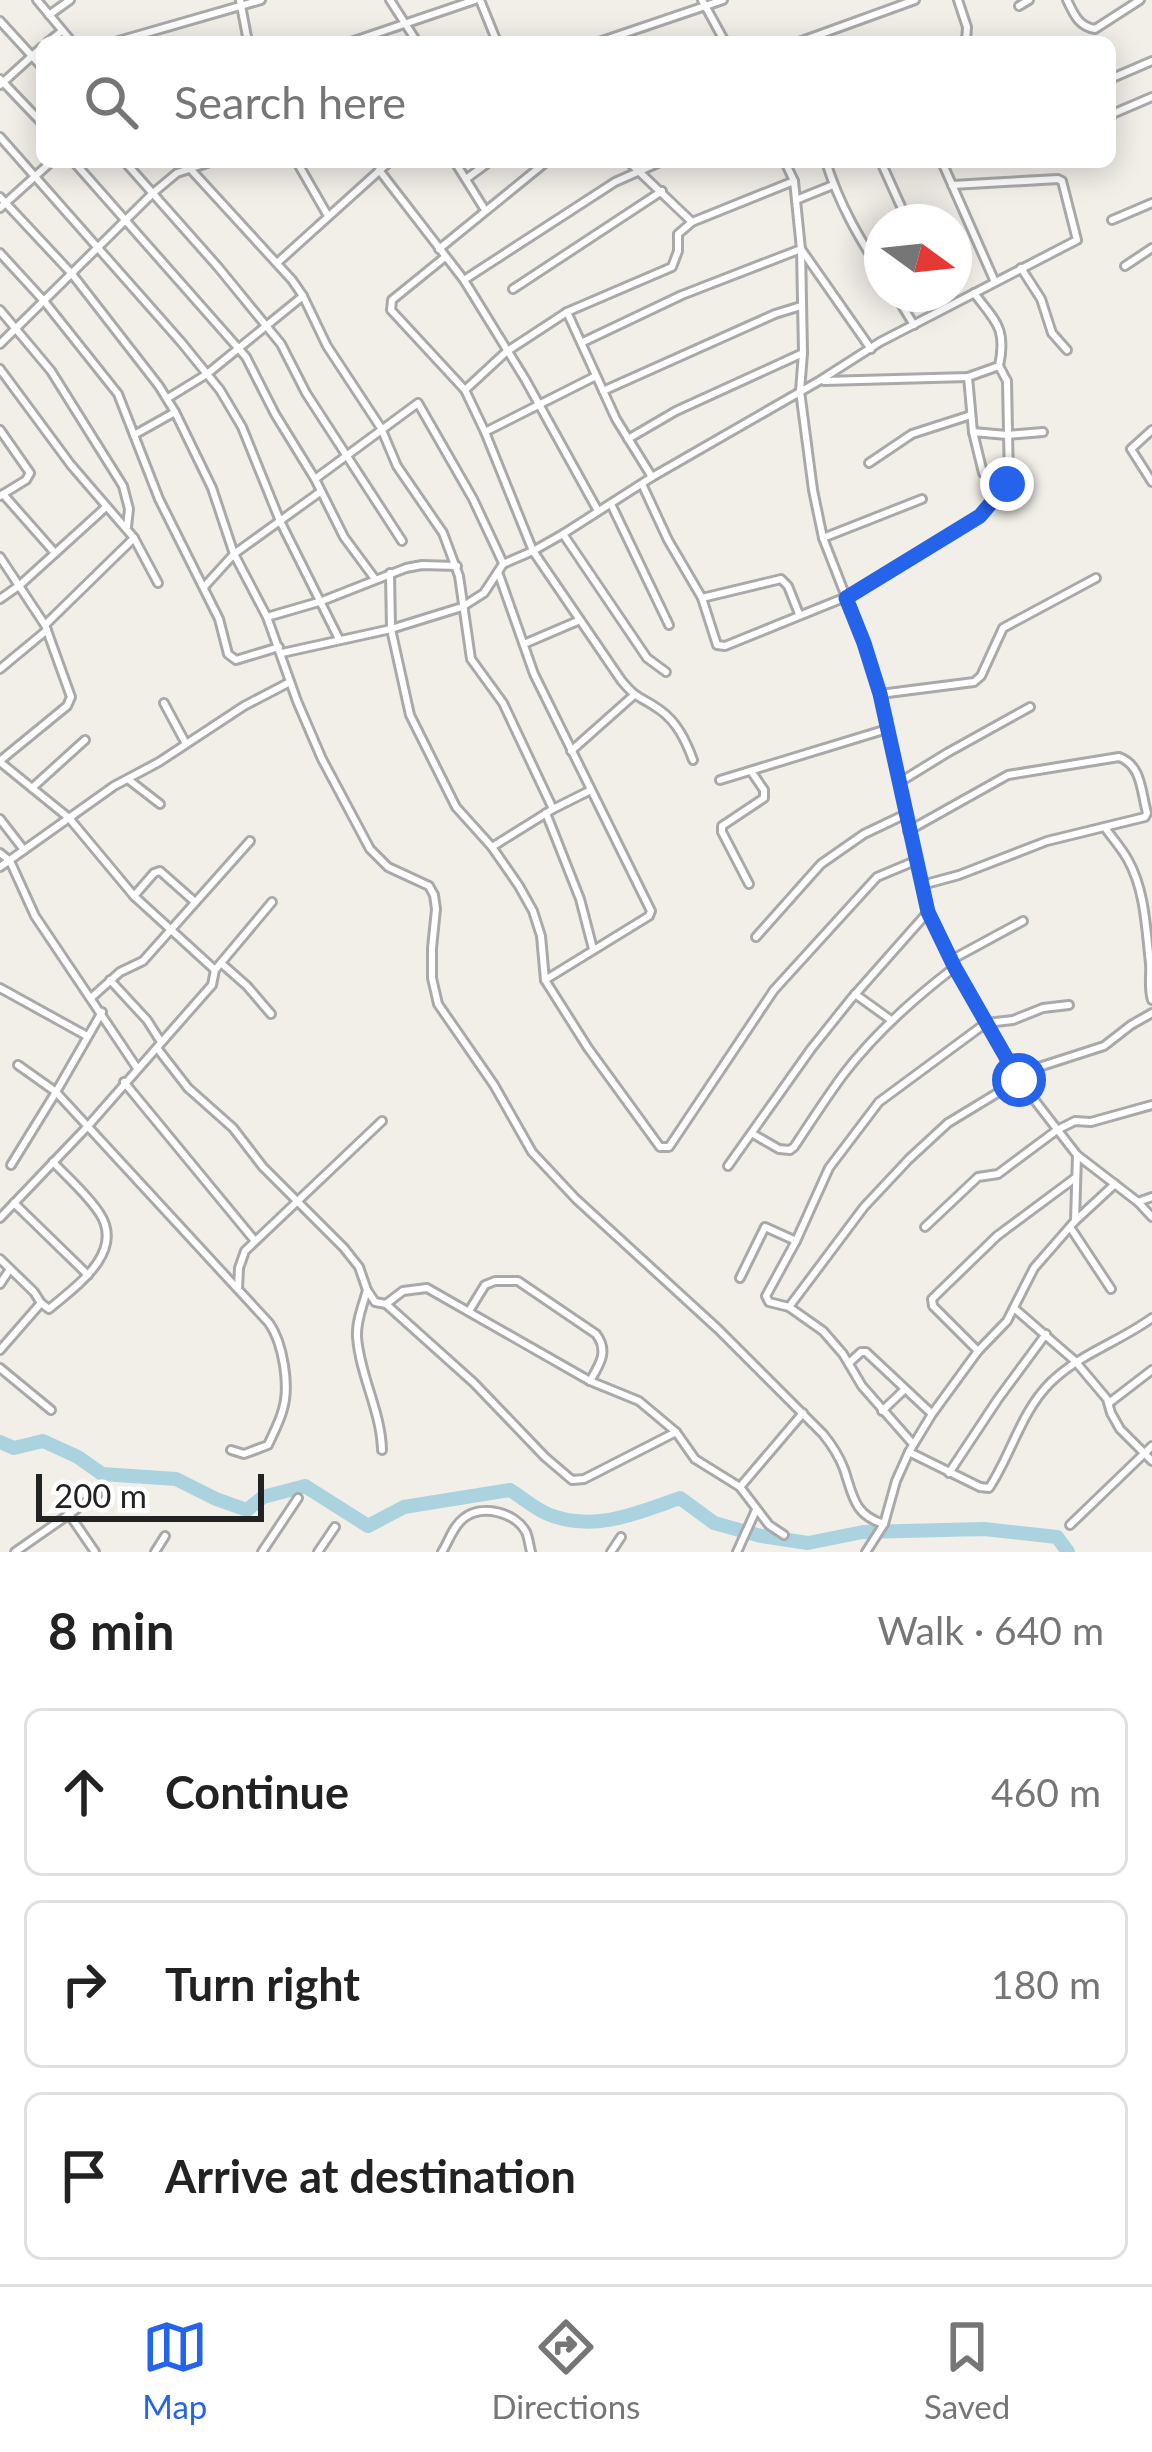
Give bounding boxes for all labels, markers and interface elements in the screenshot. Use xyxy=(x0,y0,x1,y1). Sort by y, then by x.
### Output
search box xyxy=(36,36,1116,168)
icon: search xyxy=(78,69,144,135)
text: Search here xyxy=(174,75,406,129)
north arrow xyxy=(864,204,972,312)
route end xyxy=(980,457,1034,511)
route start xyxy=(992,1053,1046,1107)
scale bar xyxy=(36,1468,264,1521)
text: 200 m xyxy=(54,1475,147,1515)
text: 8 min xyxy=(48,1600,174,1661)
text: Walk · 640 m xyxy=(877,1607,1104,1653)
icon: ahead xyxy=(51,1759,117,1825)
text: Continue xyxy=(165,1765,349,1819)
text: 460 m xyxy=(991,1769,1101,1815)
icon: right xyxy=(51,1951,117,2017)
text: Turn right xyxy=(165,1957,360,2011)
text: 180 m xyxy=(991,1961,1101,2007)
icon: arrive xyxy=(51,2143,117,2209)
text: Arrive at destination xyxy=(165,2149,576,2203)
tab: Map xyxy=(142,2314,208,2426)
tab: Directions xyxy=(491,2314,640,2426)
tab: Saved xyxy=(924,2314,1010,2426)

